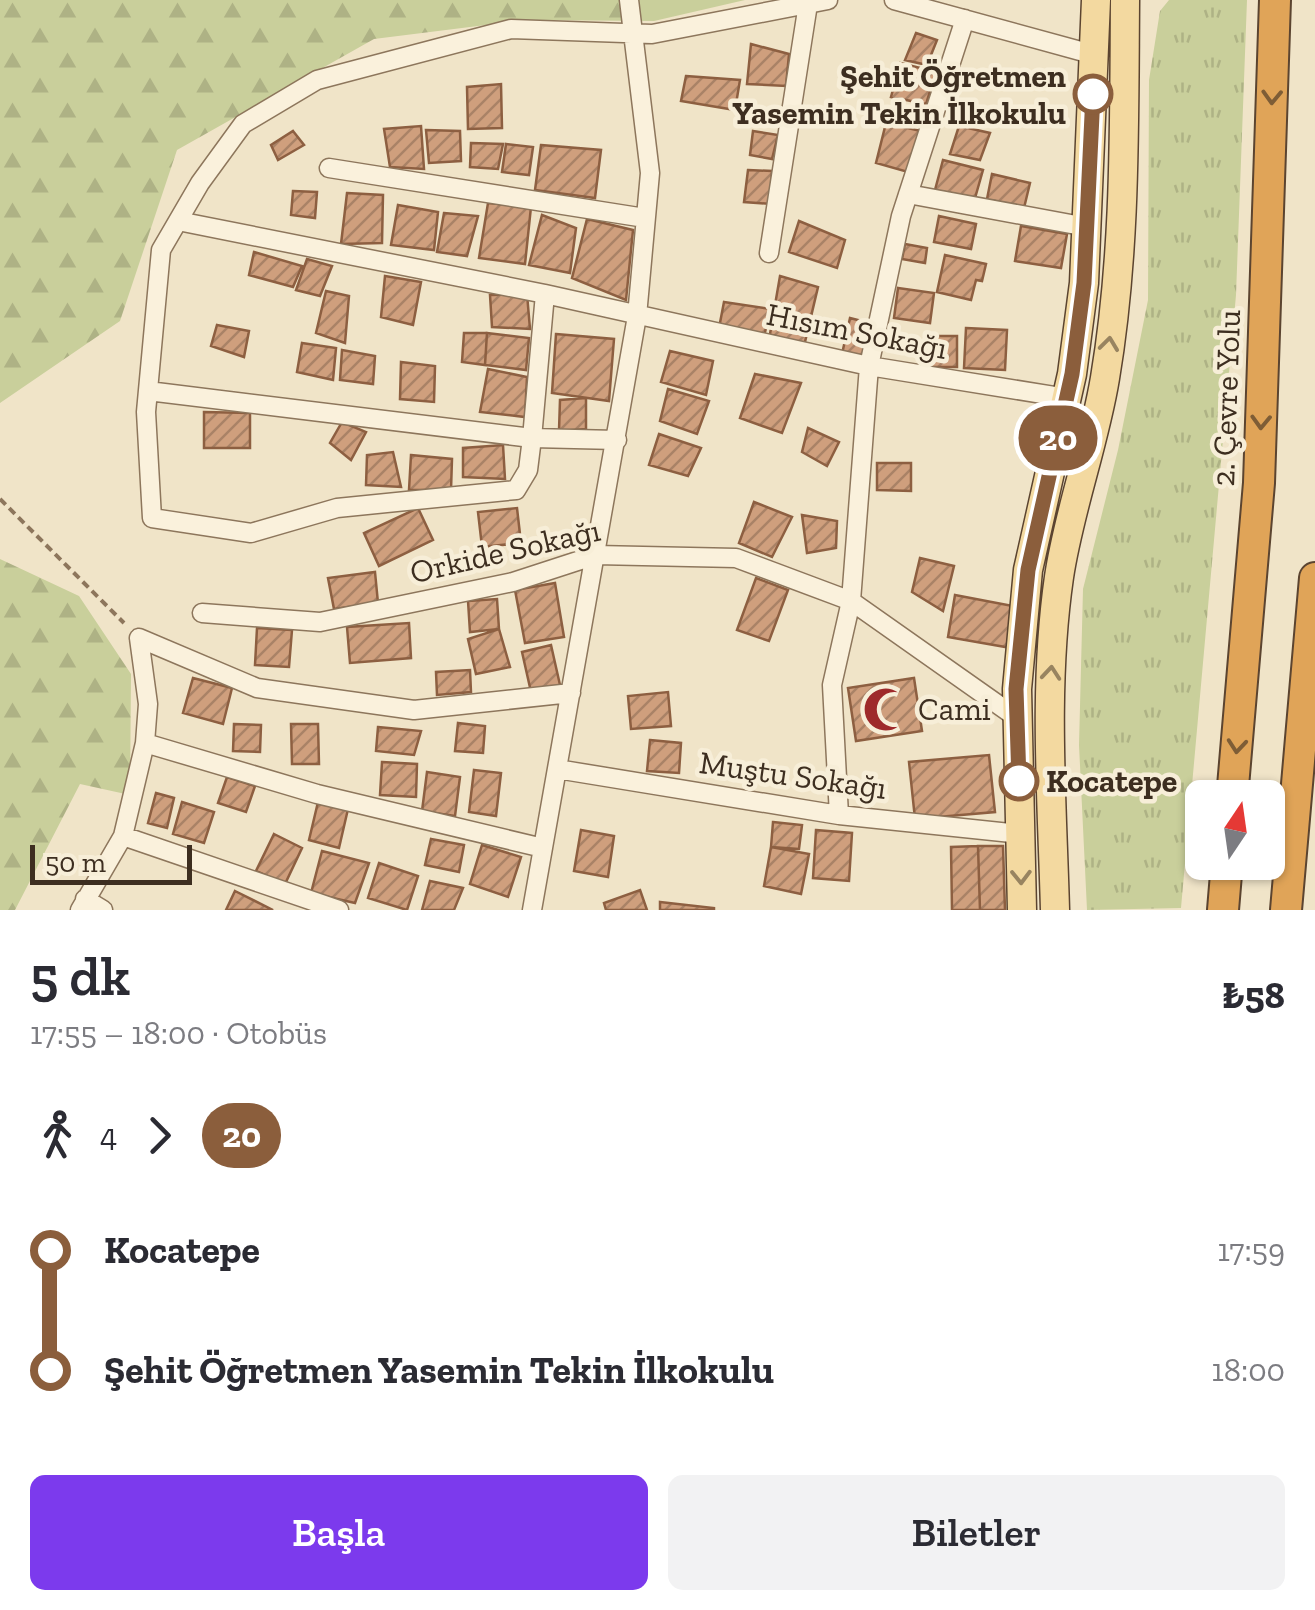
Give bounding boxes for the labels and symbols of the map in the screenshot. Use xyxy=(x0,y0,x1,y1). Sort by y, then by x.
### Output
place label: Şehit Öğretmen Yasemin Tekin İlkokulu xyxy=(733,57,1066,132)
marker: Şehit Öğretmen Yasemin Tekin İlkokulu xyxy=(1074,75,1112,113)
one-way arrow xyxy=(1262,90,1283,106)
street label: Hısım Sokağı xyxy=(764,295,951,367)
street label: 2. Çevre Yolu xyxy=(1204,309,1248,487)
one-way arrow xyxy=(1098,336,1119,352)
line badge: 20 xyxy=(1013,406,1103,470)
one-way arrow xyxy=(1251,415,1272,431)
street label: Orkide Sokağı xyxy=(406,511,604,591)
one-way arrow xyxy=(1039,664,1061,680)
mosque icon: Cami xyxy=(861,685,909,733)
place label: Cami xyxy=(918,690,991,728)
one-way arrow xyxy=(1226,739,1248,755)
street label: Muştu Sokağı xyxy=(697,743,889,807)
marker: Kocatepe xyxy=(1000,762,1038,800)
place label: Kocatepe xyxy=(1046,762,1177,800)
north arrow xyxy=(1185,780,1285,880)
scale bar xyxy=(30,840,192,884)
one-way arrow xyxy=(1011,870,1032,886)

